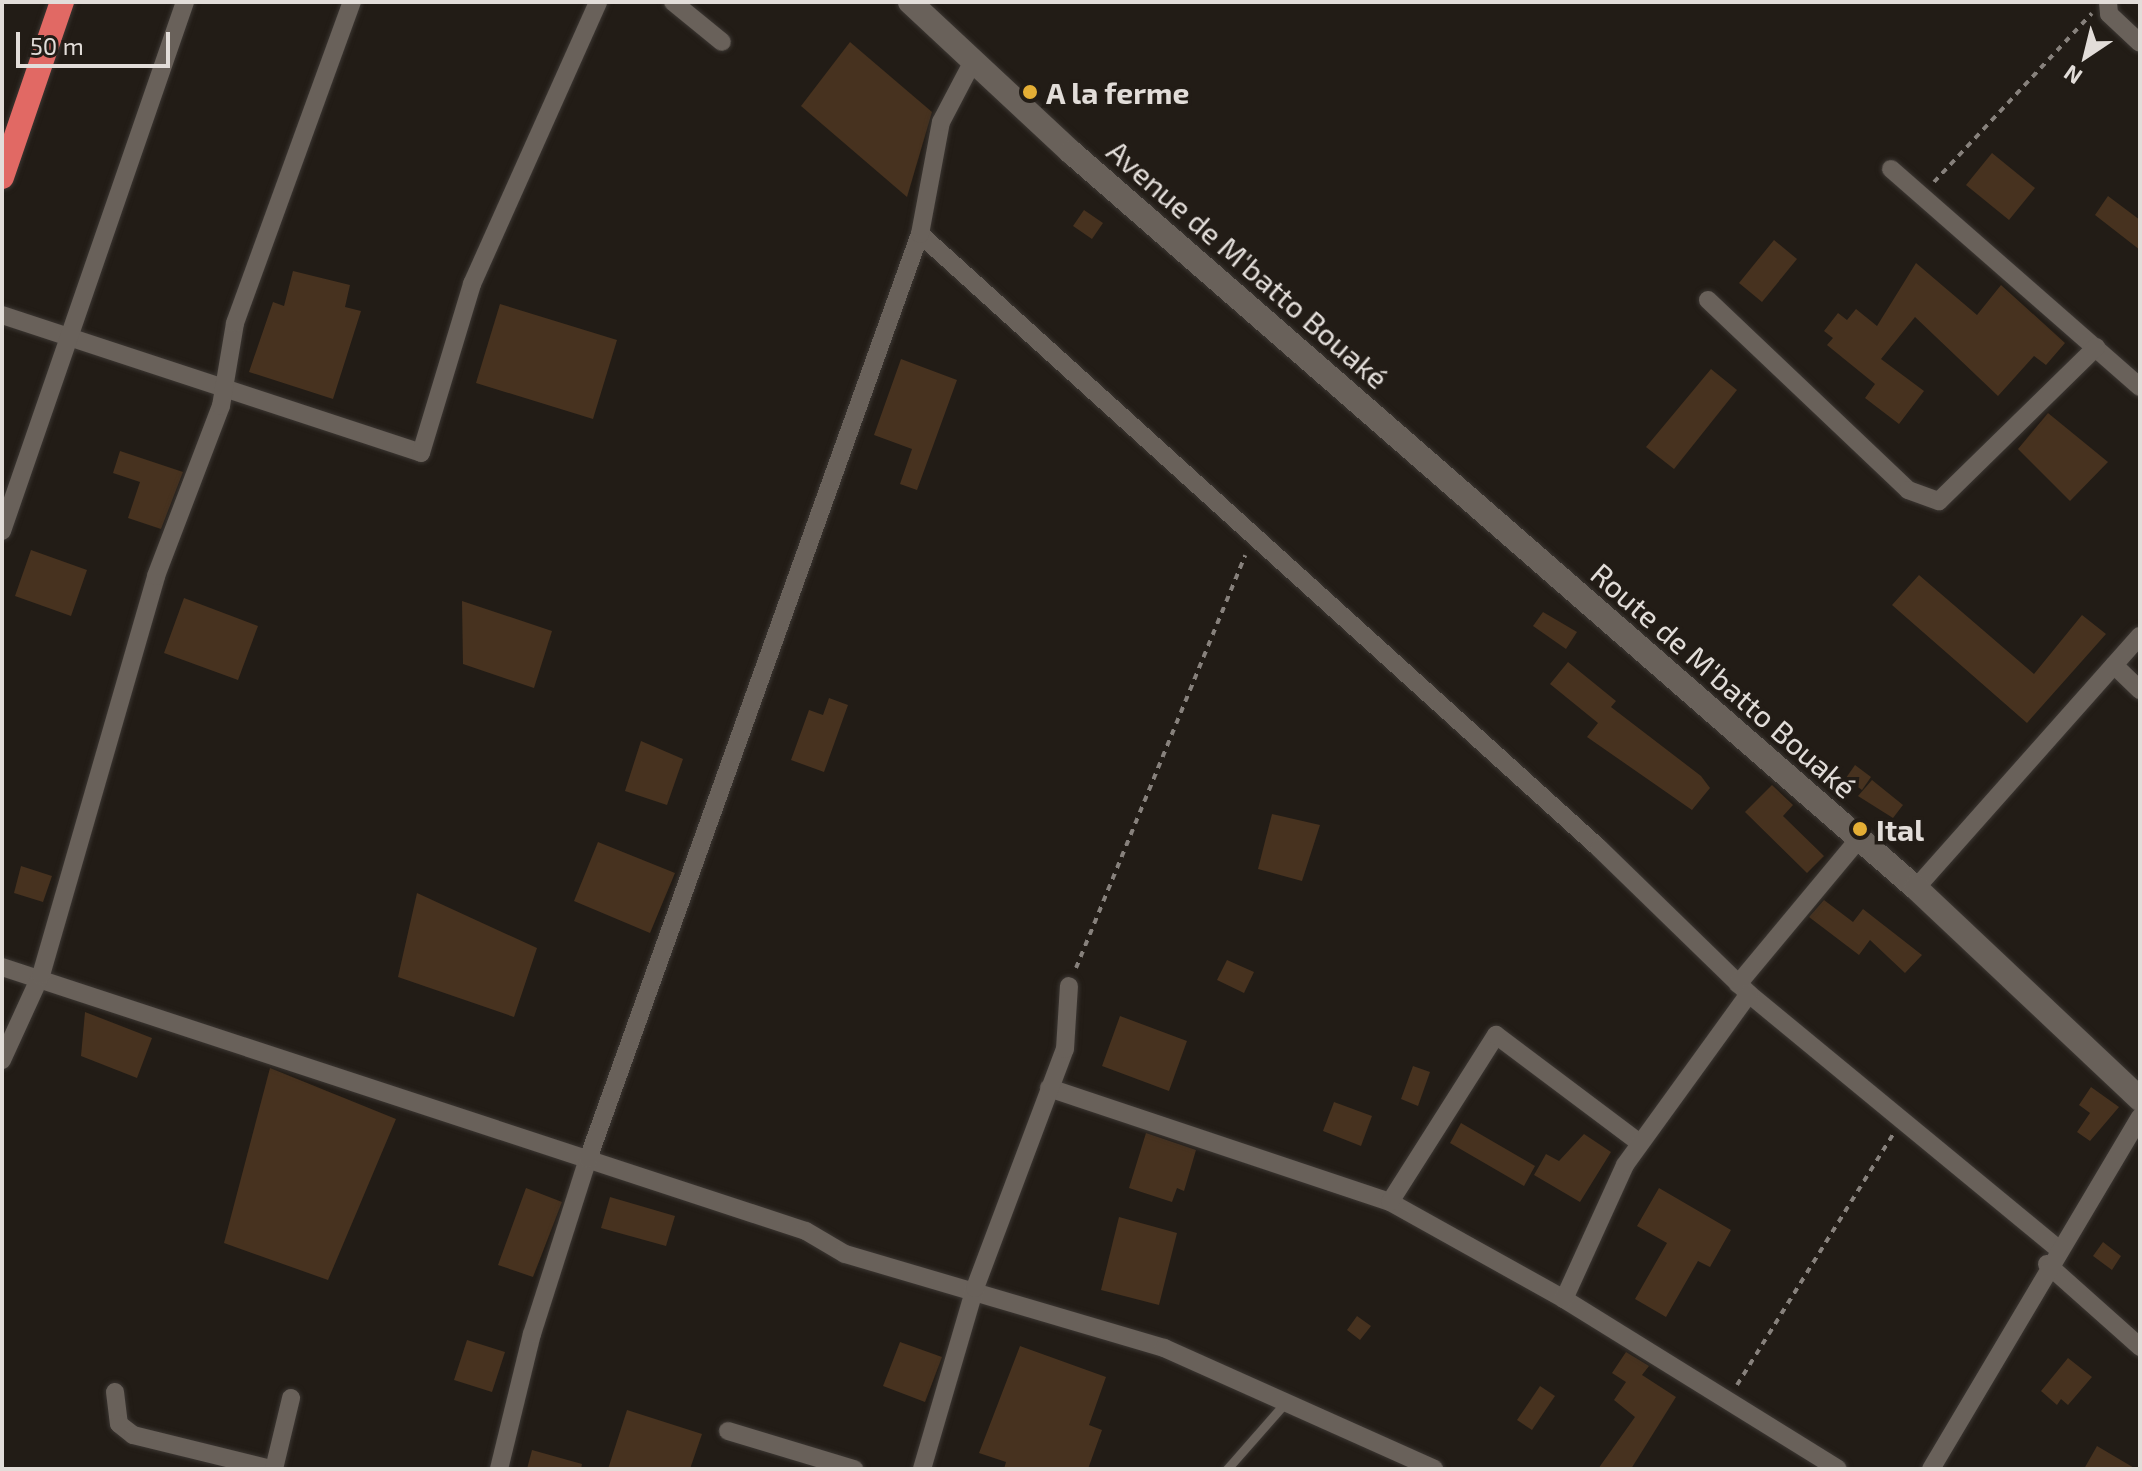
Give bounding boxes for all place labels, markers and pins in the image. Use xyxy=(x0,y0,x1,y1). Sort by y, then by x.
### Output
place label: A la ferme xyxy=(1046,74,1191,110)
marker: A la ferme xyxy=(1021,83,1039,101)
place label: Ital xyxy=(1876,811,1924,847)
marker: Ital xyxy=(1851,820,1869,838)

